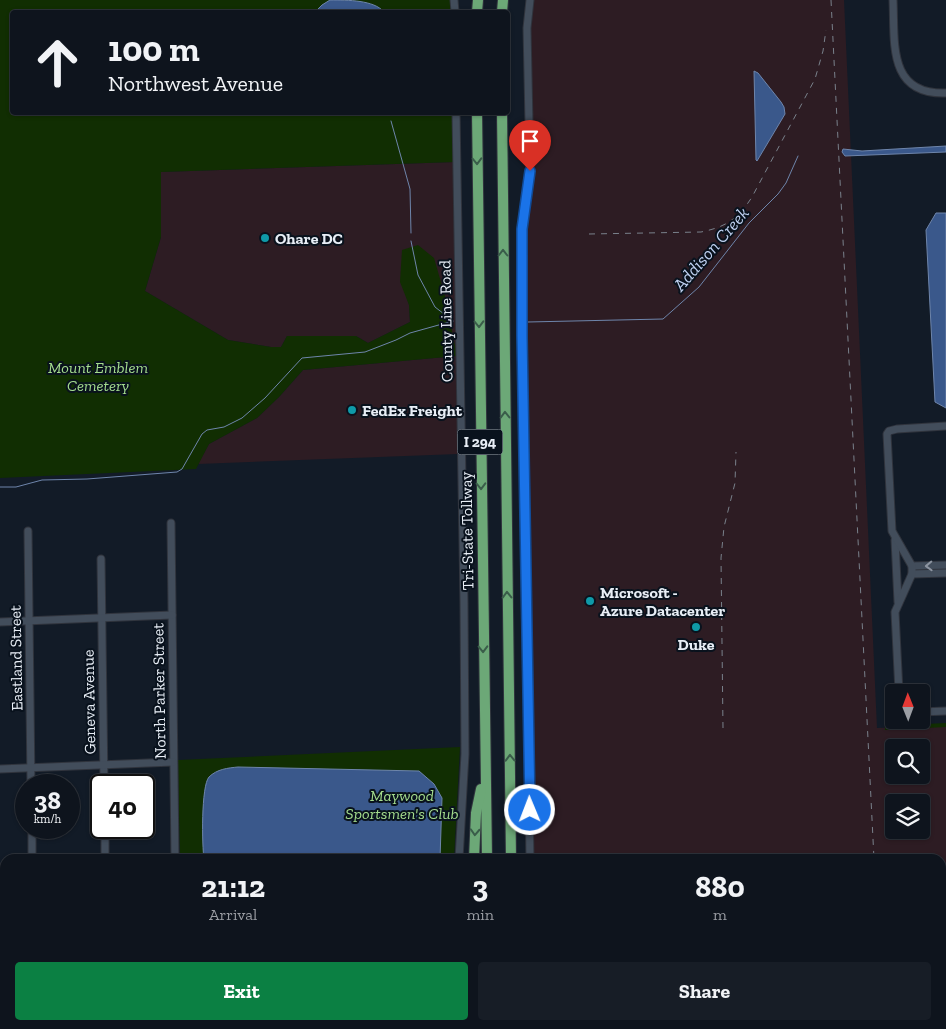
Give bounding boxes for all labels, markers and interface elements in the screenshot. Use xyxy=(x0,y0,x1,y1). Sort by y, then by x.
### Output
text: 100 m xyxy=(108,28,200,70)
icon: ahead xyxy=(25,30,90,95)
text: Northwest Avenue xyxy=(108,70,283,97)
pin xyxy=(509,120,551,171)
icon: arrive xyxy=(516,127,544,155)
one-way arrow xyxy=(472,158,482,165)
water label: Addison Creek xyxy=(668,202,754,296)
place label: Ohare DC xyxy=(275,229,343,248)
marker: Ohare DC xyxy=(259,232,271,244)
one-way arrow xyxy=(498,248,508,256)
street label: County Line Road xyxy=(435,260,457,382)
one-way arrow xyxy=(474,320,484,328)
park label: Mount Emblem Cemetery xyxy=(48,358,148,395)
place label: FedEx Freight xyxy=(362,401,463,420)
marker: FedEx Freight xyxy=(346,404,358,416)
one-way arrow xyxy=(500,411,510,418)
road number: I 294 xyxy=(458,430,502,454)
street label: Tri-State Tollway xyxy=(456,471,478,590)
one-way arrow xyxy=(476,482,486,490)
one-way arrow xyxy=(925,560,933,571)
place label: Microsoft - Azure Datacenter xyxy=(600,583,725,620)
one-way arrow xyxy=(502,591,512,598)
marker: Microsoft - Azure Datacenter xyxy=(584,595,596,607)
street label: Eastland Street xyxy=(6,605,26,711)
marker: Duke xyxy=(690,621,702,633)
street label: North Parker Street xyxy=(148,623,170,759)
place label: Duke xyxy=(677,635,715,654)
one-way arrow xyxy=(478,645,488,653)
street label: Geneva Avenue xyxy=(79,649,99,755)
north arrow xyxy=(885,684,930,729)
map controls xyxy=(885,684,930,839)
button: search xyxy=(885,739,930,784)
one-way arrow xyxy=(504,753,515,761)
speed limit sign: 40 xyxy=(90,774,155,839)
position arrow xyxy=(503,783,555,835)
text: 38 xyxy=(34,785,61,815)
park label: Maywood Sportsmen's Club xyxy=(345,786,459,823)
button: layers xyxy=(885,794,930,839)
text: km/h xyxy=(34,812,61,826)
one-way arrow xyxy=(469,828,480,836)
text: 21:12 xyxy=(201,869,265,905)
text: 3 xyxy=(472,869,488,905)
text: 880 xyxy=(695,869,745,905)
text: Arrival xyxy=(209,905,257,924)
text: min xyxy=(466,905,494,924)
text: m xyxy=(713,905,727,924)
button: Exit xyxy=(15,962,468,1020)
button: Share xyxy=(478,962,931,1020)

